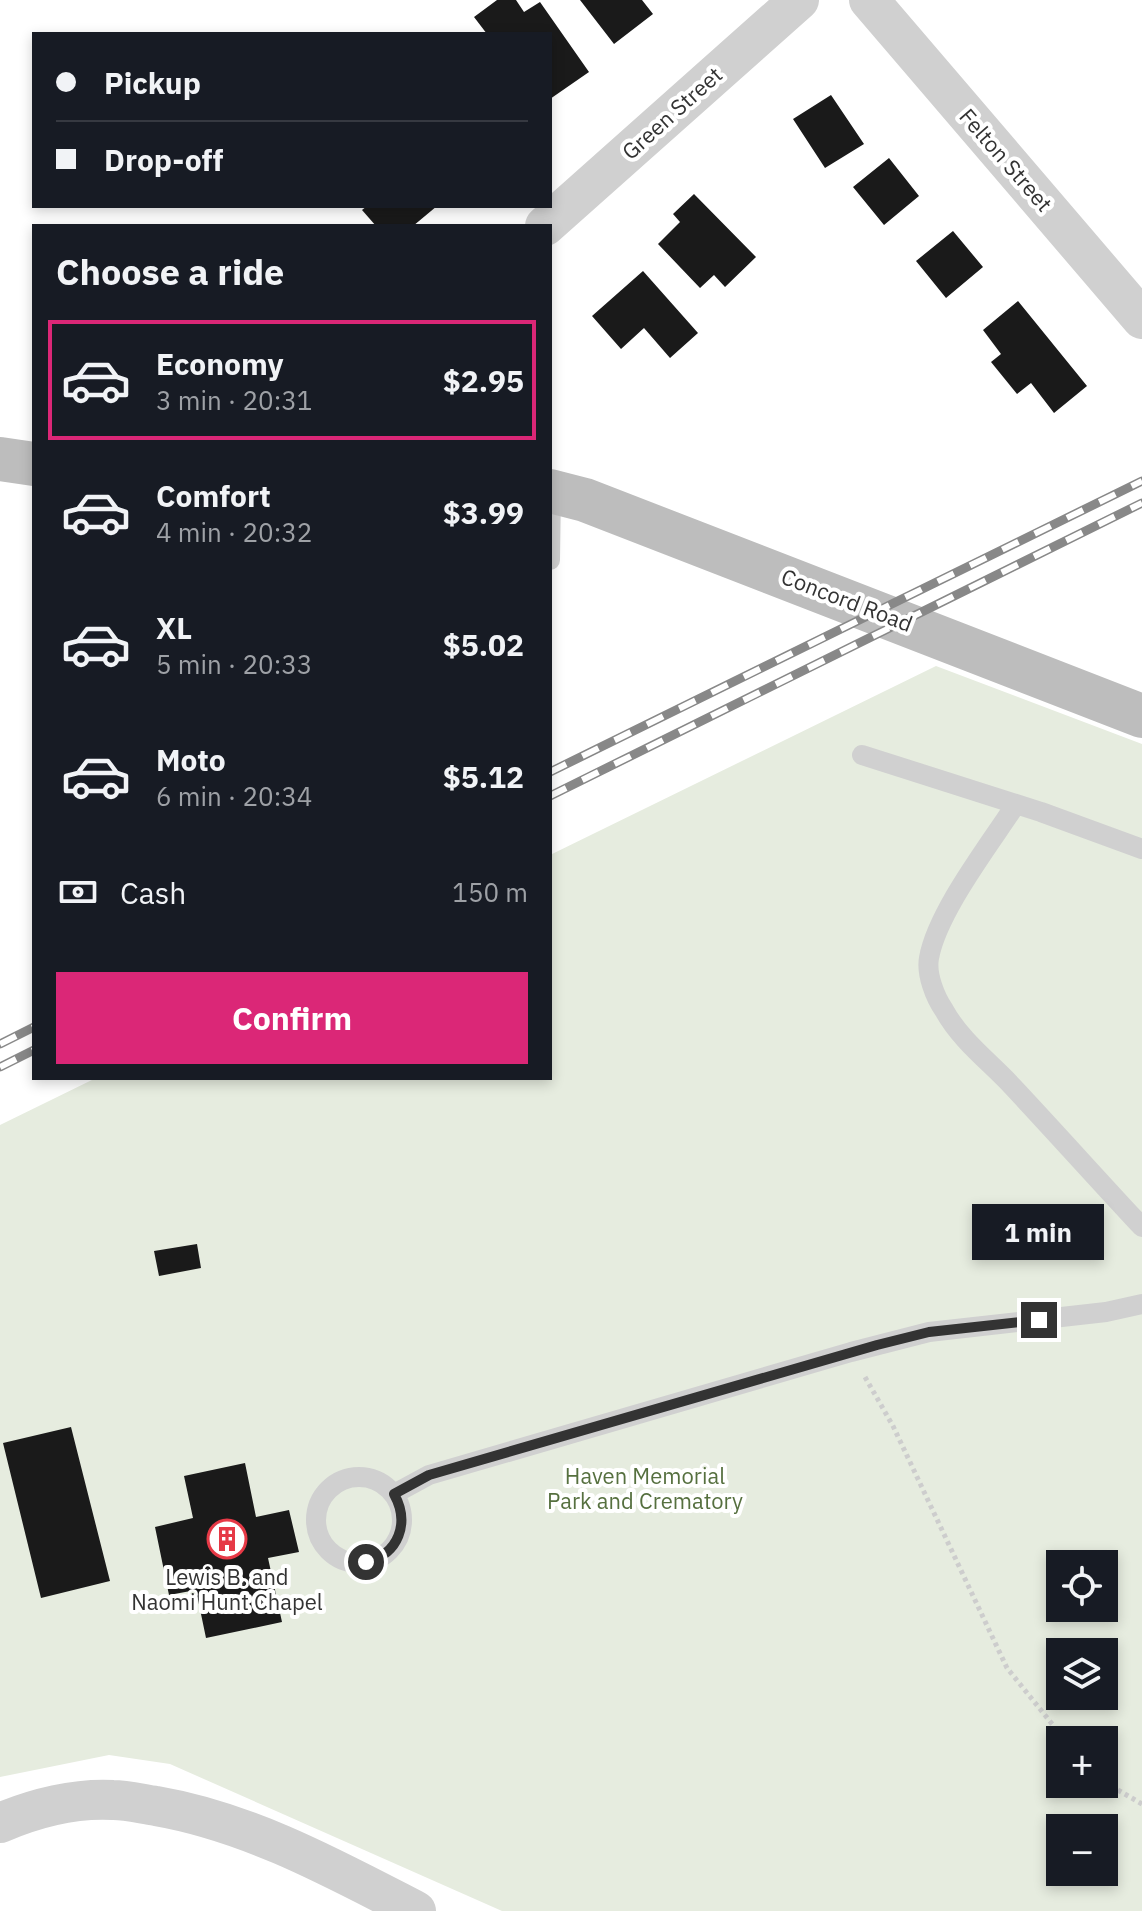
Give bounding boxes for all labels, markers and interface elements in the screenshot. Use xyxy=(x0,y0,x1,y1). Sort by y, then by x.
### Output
street label: Green Street xyxy=(615,60,728,165)
text: Pickup xyxy=(104,63,201,102)
street label: Felton Street xyxy=(954,102,1059,217)
text: Drop-off xyxy=(104,140,223,179)
text: Choose a ride xyxy=(56,248,284,295)
icon: car xyxy=(60,344,132,416)
text: Economy xyxy=(156,344,284,383)
text: $2.95 xyxy=(443,361,524,400)
text: 3 min · 20:31 xyxy=(156,383,312,417)
icon: car xyxy=(60,476,132,548)
text: Comfort xyxy=(156,476,271,515)
text: $3.99 xyxy=(443,493,524,532)
text: 4 min · 20:32 xyxy=(156,515,312,549)
street label: Concord Road xyxy=(777,561,917,638)
icon: car xyxy=(60,608,132,680)
text: XL xyxy=(156,608,192,647)
text: $5.02 xyxy=(443,625,524,664)
text: 5 min · 20:33 xyxy=(156,647,312,681)
icon: car xyxy=(60,740,132,812)
text: Moto xyxy=(156,740,226,779)
text: $5.12 xyxy=(443,757,524,796)
text: 6 min · 20:34 xyxy=(156,779,312,813)
icon: cash xyxy=(56,870,100,914)
text: Cash xyxy=(120,873,186,912)
text: 150 m xyxy=(452,875,528,909)
button: Confirm xyxy=(56,972,528,1064)
callout: 1 min xyxy=(973,1204,1105,1260)
text: 1 min xyxy=(1004,1215,1072,1249)
route end xyxy=(1021,1302,1057,1338)
park label: Haven Memorial Park and Crematory xyxy=(547,1461,743,1515)
building icon: Lewis B. and Naomi Hunt Chapel xyxy=(206,1518,248,1560)
route start xyxy=(348,1544,384,1580)
map controls xyxy=(1046,1550,1118,1886)
button: locate xyxy=(1046,1550,1118,1622)
place label: Lewis B. and Naomi Hunt Chapel xyxy=(131,1562,323,1616)
button: layers xyxy=(1046,1638,1118,1710)
button: + xyxy=(1046,1726,1118,1798)
button: − xyxy=(1046,1814,1118,1886)

